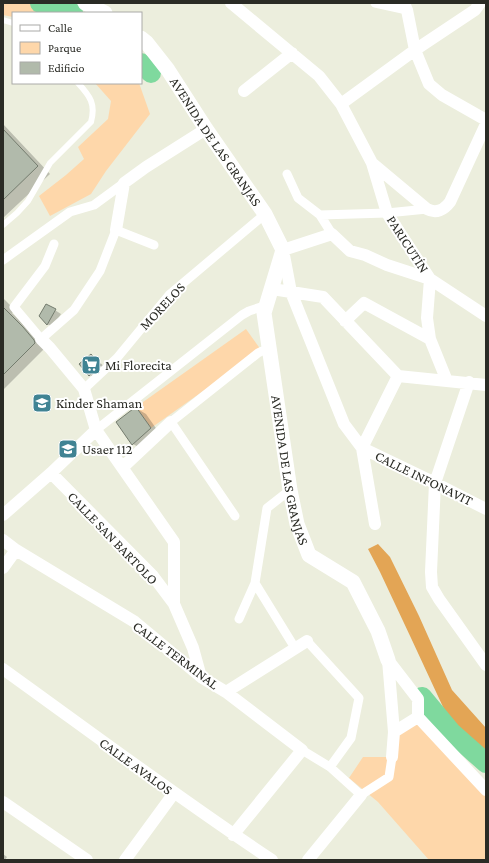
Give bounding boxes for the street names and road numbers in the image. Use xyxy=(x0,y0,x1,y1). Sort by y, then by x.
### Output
street label: AVENIDA DE LAS GRANJAS xyxy=(167,74,265,209)
street label: PARICUTÍN xyxy=(384,212,432,276)
street label: MORELOS xyxy=(136,279,188,333)
street label: AVENIDA DE LAS GRANJAS xyxy=(268,394,312,548)
street label: CALLE INFONAVIT xyxy=(373,447,476,509)
street label: CALLE SAN BARTOLO xyxy=(65,488,161,588)
street label: CALLE TERMINAL xyxy=(130,618,222,692)
street label: CALLE AVALOS xyxy=(96,734,176,798)

